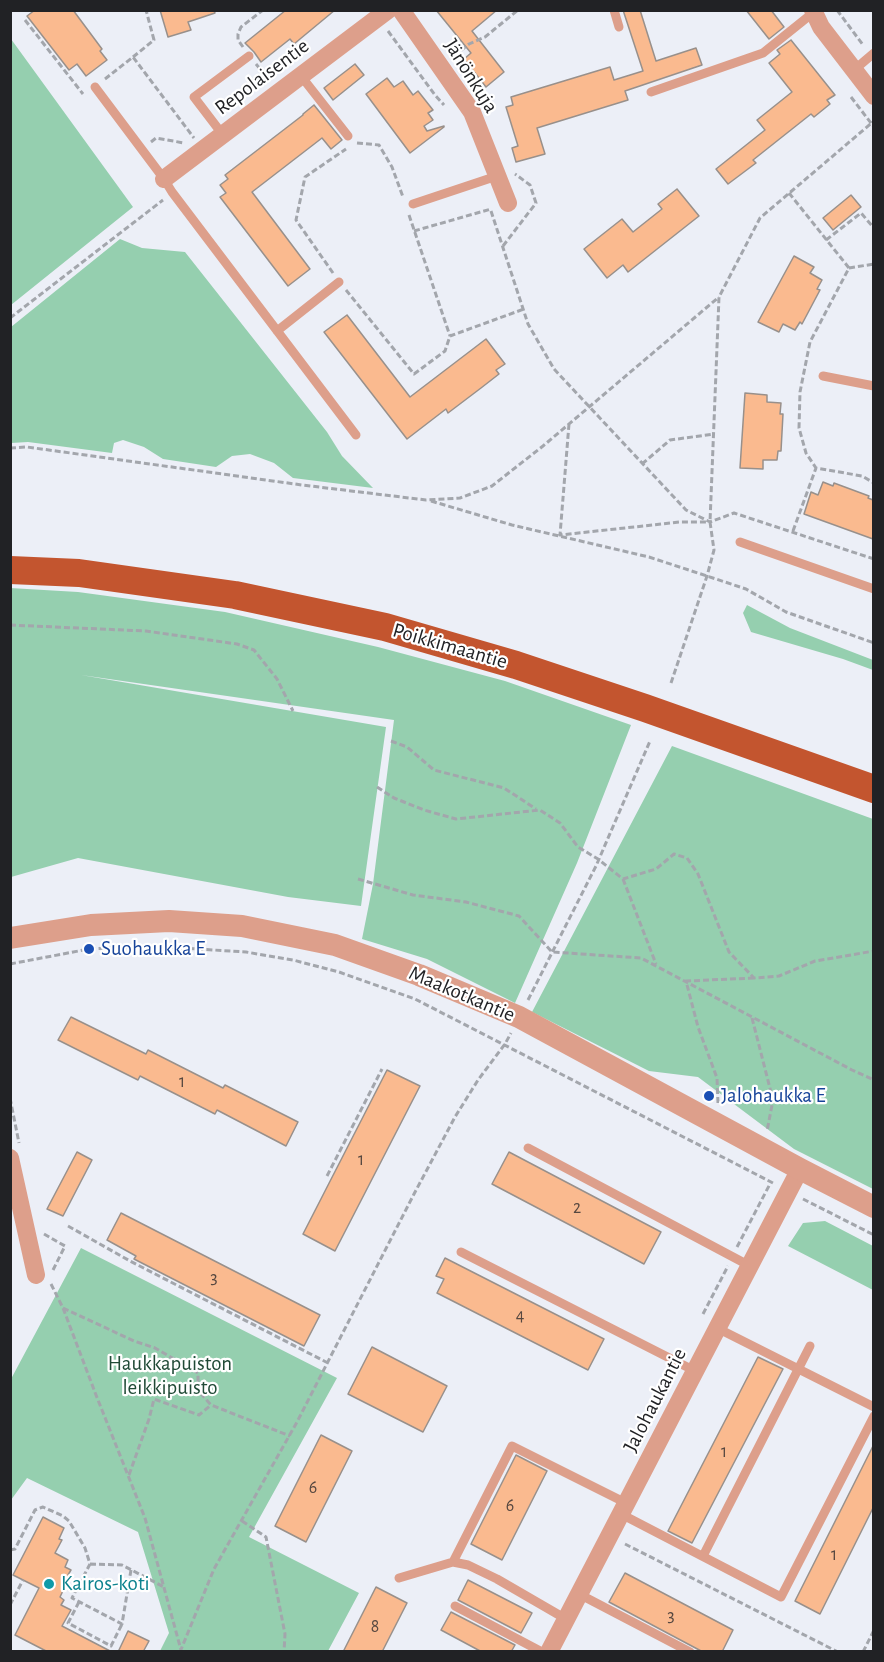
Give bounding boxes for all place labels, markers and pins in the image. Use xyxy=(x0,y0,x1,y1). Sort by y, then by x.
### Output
place label: Suohaukka E xyxy=(101,936,205,962)
marker: Suohaukka E xyxy=(82,942,96,956)
place label: Jalohaukka E xyxy=(721,1083,826,1109)
marker: Jalohaukka E xyxy=(702,1089,716,1103)
place label: Kairos-koti xyxy=(61,1571,150,1597)
marker: Kairos-koti xyxy=(42,1577,56,1591)

